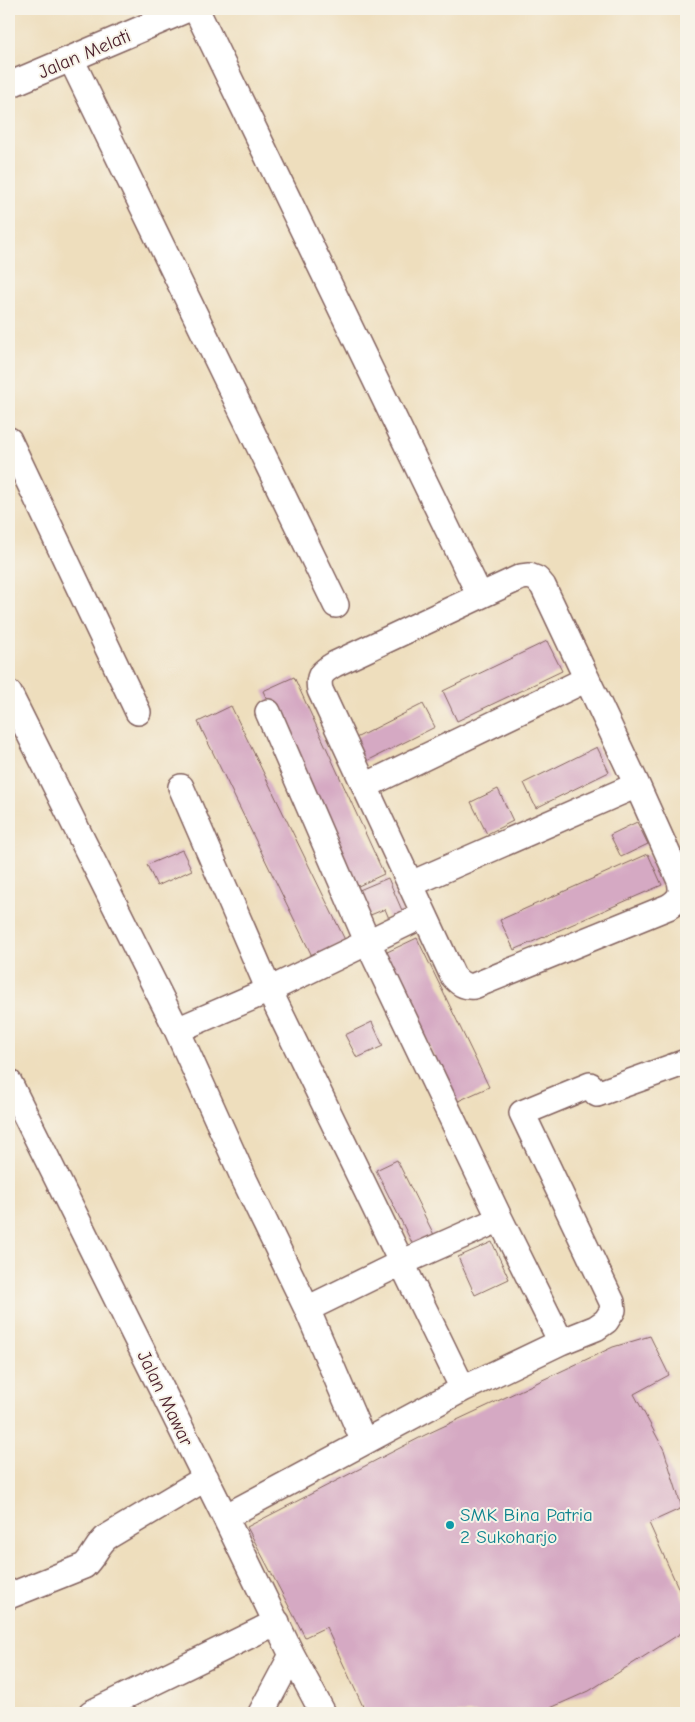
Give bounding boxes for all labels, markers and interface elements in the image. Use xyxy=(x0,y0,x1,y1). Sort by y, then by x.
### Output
street label: Jalan Melati xyxy=(35,25,134,83)
street label: Jalan Mawar xyxy=(133,1347,198,1450)
place label: SMK Bina Patria 2 Sukoharjo xyxy=(460,1504,593,1548)
marker: SMK Bina Patria 2 Sukoharjo xyxy=(444,1519,456,1531)

